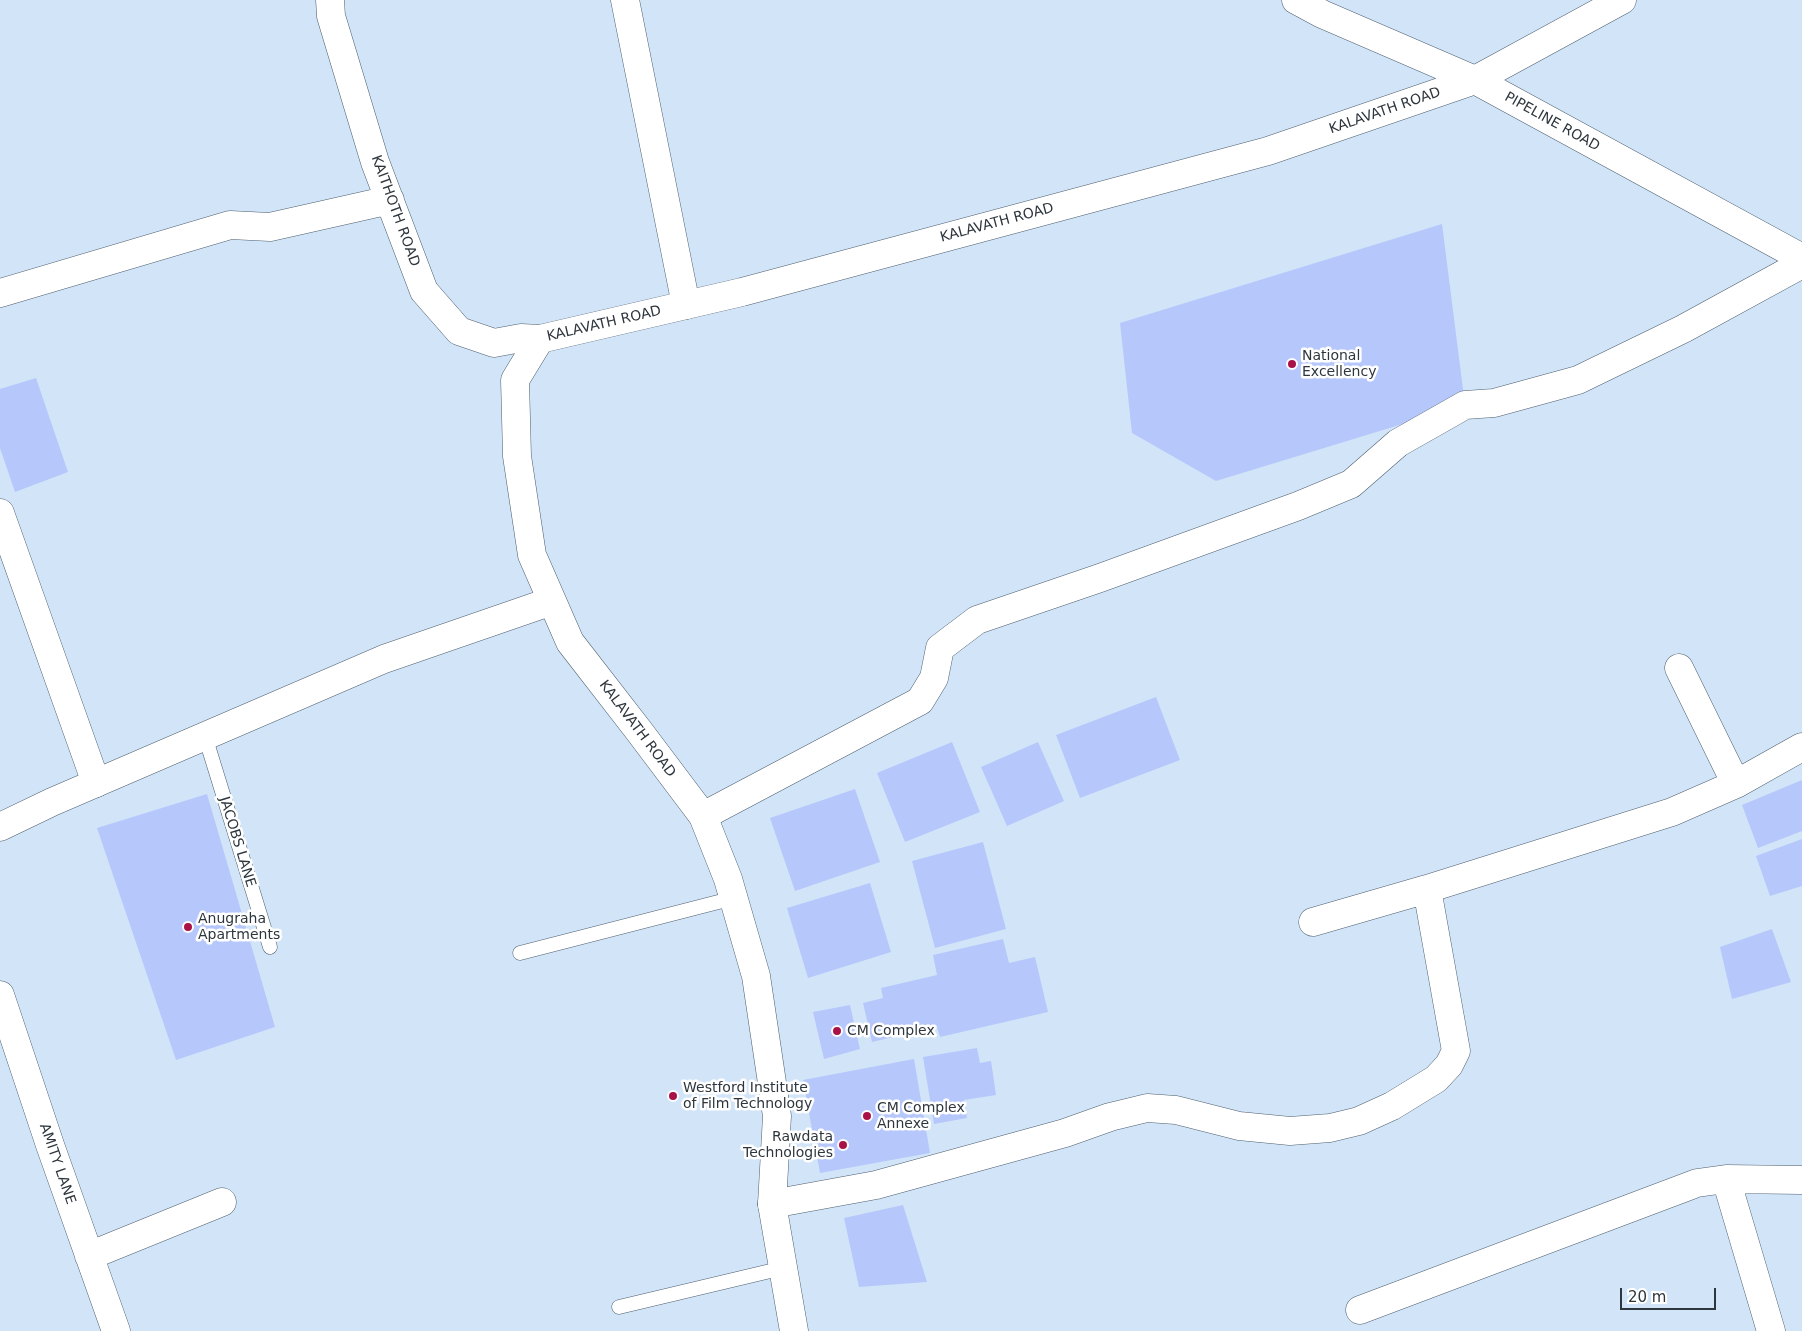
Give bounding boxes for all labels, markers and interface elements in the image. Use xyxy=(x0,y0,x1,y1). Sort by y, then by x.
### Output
street label: KALAVATH ROAD xyxy=(1327,84,1443,138)
street label: PIPELINE ROAD xyxy=(1501,89,1603,155)
street label: KAITHOTH ROAD xyxy=(367,153,423,269)
street label: KALAVATH ROAD xyxy=(938,200,1056,246)
street label: KALAVATH ROAD xyxy=(545,303,663,345)
place label: National Excellency xyxy=(1302,348,1376,381)
marker: National Excellency xyxy=(1286,358,1298,370)
street label: KALAVATH ROAD xyxy=(595,677,679,781)
street label: JACOBS LANE xyxy=(215,795,259,889)
place label: Anugraha Apartments xyxy=(198,911,280,944)
marker: Anugraha Apartments xyxy=(182,921,194,933)
place label: CM Complex xyxy=(847,1023,935,1039)
marker: CM Complex xyxy=(831,1025,843,1037)
place label: Westford Institute of Film Technology xyxy=(683,1080,812,1112)
marker: Westford Institute of Film Technology xyxy=(667,1090,679,1102)
place label: CM Complex Annexe xyxy=(877,1100,965,1132)
marker: CM Complex Annexe xyxy=(861,1110,873,1122)
street label: AMITY LANE xyxy=(35,1121,79,1207)
place label: Rawdata Technologies xyxy=(743,1129,833,1162)
marker: Rawdata Technologies xyxy=(837,1139,849,1151)
scale bar xyxy=(1622,1278,1718,1310)
text: 20 m xyxy=(1628,1288,1666,1306)

